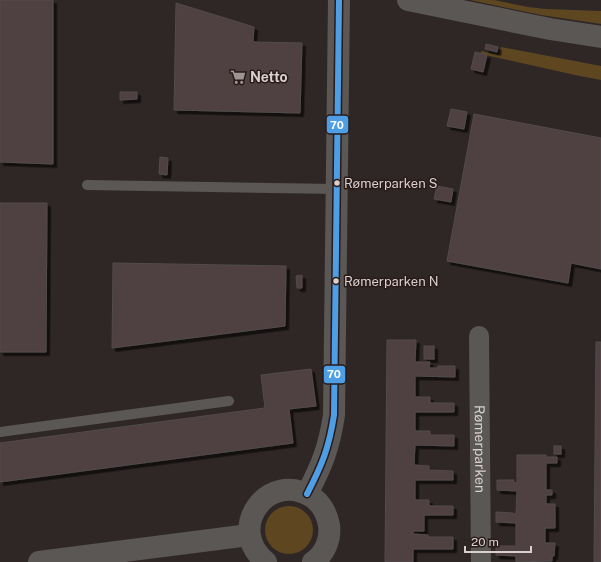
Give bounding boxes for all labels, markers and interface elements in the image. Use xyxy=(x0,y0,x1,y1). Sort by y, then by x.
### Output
supermarket icon: Netto xyxy=(229,68,247,86)
place label: Netto xyxy=(250,69,288,85)
line badge: 70 xyxy=(326,115,349,134)
text: 70 xyxy=(330,119,344,131)
place label: Rømerparken S xyxy=(344,176,438,191)
marker: Rømerparken S xyxy=(332,178,342,188)
place label: Rømerparken N xyxy=(344,274,439,289)
marker: Rømerparken N xyxy=(331,276,341,286)
line badge: 70 xyxy=(323,365,346,384)
text: 70 xyxy=(327,368,341,380)
street label: Rømerparken xyxy=(472,405,488,493)
scale bar xyxy=(465,528,531,554)
text: 20 m xyxy=(471,535,499,549)

